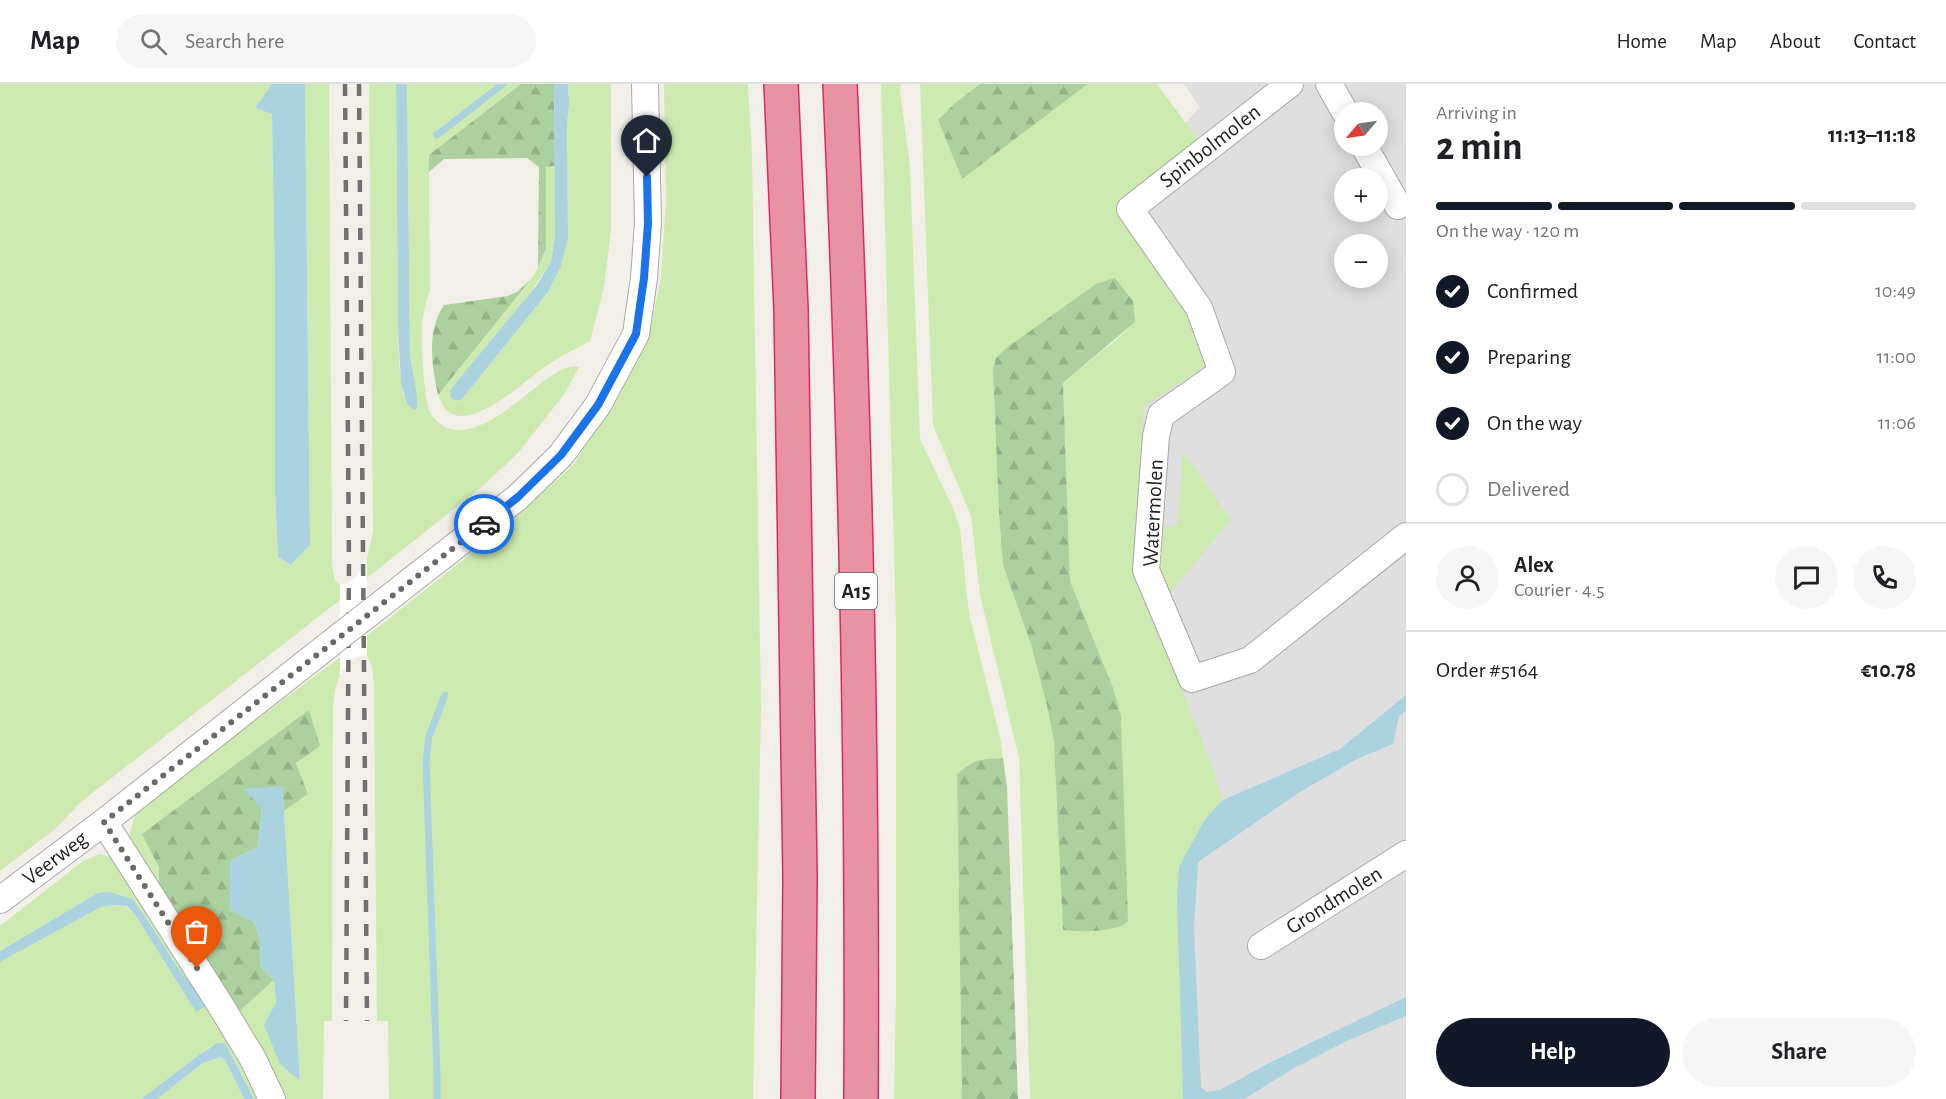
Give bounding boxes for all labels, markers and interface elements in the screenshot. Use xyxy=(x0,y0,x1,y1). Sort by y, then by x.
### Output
search box xyxy=(116,14,536,68)
icon: search xyxy=(137,25,170,58)
text: Map xyxy=(30,27,80,55)
text: Search here xyxy=(185,30,284,52)
text: Home xyxy=(1616,31,1667,52)
text: Map xyxy=(1700,31,1737,52)
text: About xyxy=(1770,31,1820,52)
text: Contact xyxy=(1853,31,1916,52)
street label: Spinbolmolen xyxy=(1155,100,1265,192)
north arrow xyxy=(1334,102,1388,156)
map controls xyxy=(1334,102,1388,288)
text: Arriving in xyxy=(1436,103,1517,123)
pin xyxy=(621,115,672,177)
icon: home xyxy=(630,124,663,157)
text: 11:13–11:18 xyxy=(1828,124,1916,146)
text: 2 min xyxy=(1436,128,1523,167)
button: + xyxy=(1334,168,1388,222)
text: On the way · 120 m xyxy=(1436,221,1579,241)
button: − xyxy=(1334,234,1388,288)
icon: check xyxy=(1436,275,1469,308)
text: Confirmed xyxy=(1487,280,1578,302)
text: 10:49 xyxy=(1875,281,1916,301)
icon: check xyxy=(1436,341,1469,374)
text: Preparing xyxy=(1487,346,1571,368)
text: 11:00 xyxy=(1877,347,1916,367)
icon: check xyxy=(1436,407,1469,440)
text: On the way xyxy=(1487,412,1582,434)
text: 11:06 xyxy=(1878,413,1916,433)
street label: Watermolen xyxy=(1139,459,1167,567)
text: Delivered xyxy=(1487,478,1570,500)
courier xyxy=(454,494,514,554)
icon: car xyxy=(468,508,501,541)
button: person xyxy=(1436,546,1499,609)
button: chat xyxy=(1775,546,1838,609)
button: phone xyxy=(1853,546,1916,609)
text: Alex xyxy=(1514,554,1554,576)
road number: A15 xyxy=(835,573,877,609)
text: Courier · 4.5 xyxy=(1514,580,1605,600)
text: Order #5164 xyxy=(1436,659,1538,681)
text: €10.78 xyxy=(1861,659,1916,681)
street label: Veerweg xyxy=(19,827,91,889)
street label: Grondmolen xyxy=(1282,862,1386,938)
pin xyxy=(171,906,222,968)
icon: bag xyxy=(180,915,213,948)
button: Help xyxy=(1436,1018,1670,1087)
button: Share xyxy=(1682,1018,1916,1087)

